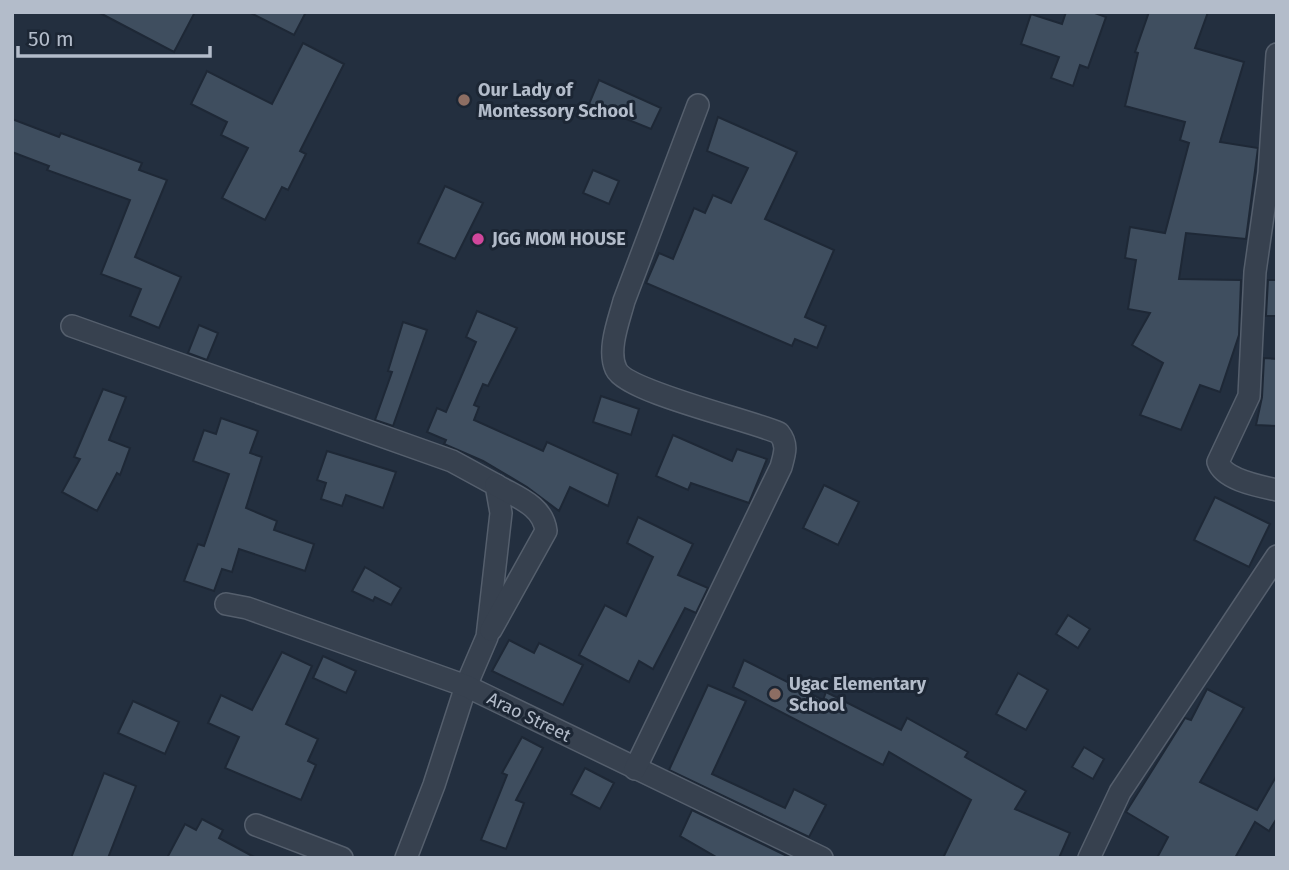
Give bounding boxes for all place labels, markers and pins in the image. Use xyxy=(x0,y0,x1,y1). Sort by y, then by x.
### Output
place label: Our Lady of Montessory School xyxy=(478,79,635,122)
marker: Our Lady of Montessory School xyxy=(456,92,472,108)
place label: JGG MOM HOUSE xyxy=(491,228,626,250)
marker: JGG MOM HOUSE xyxy=(470,231,486,247)
place label: Ugac Elementary School xyxy=(789,673,927,716)
marker: Ugac Elementary School xyxy=(767,686,783,702)

